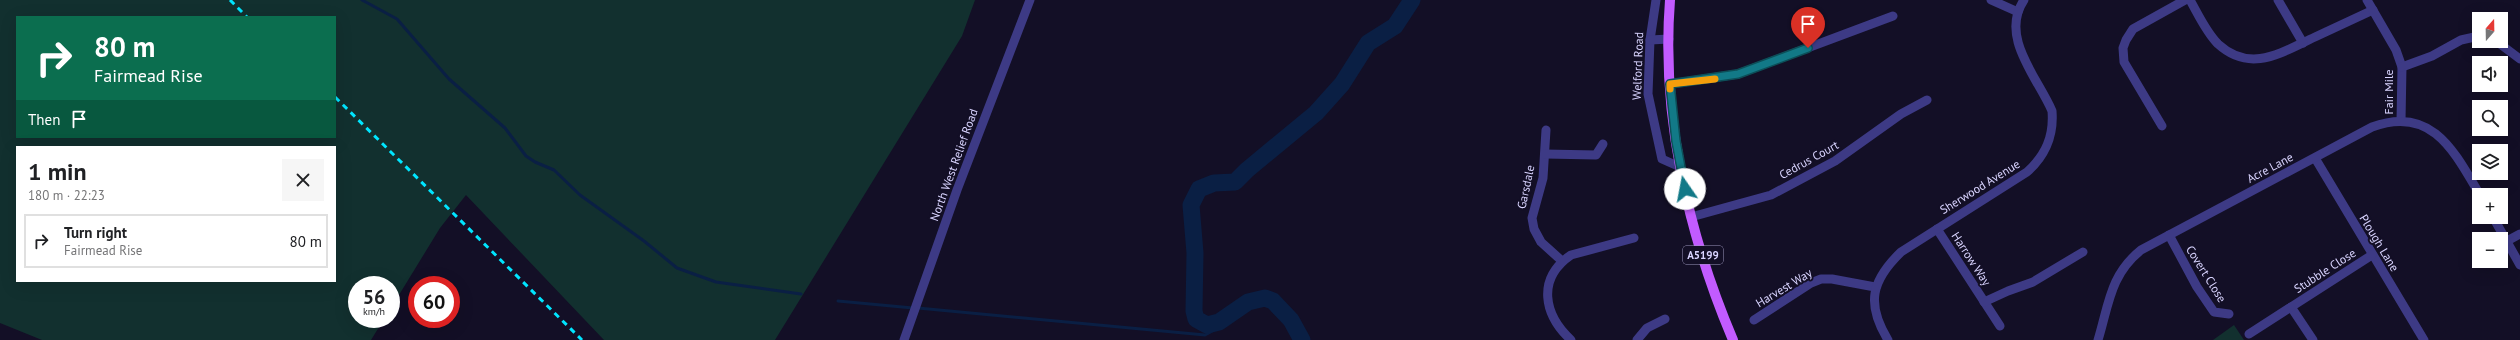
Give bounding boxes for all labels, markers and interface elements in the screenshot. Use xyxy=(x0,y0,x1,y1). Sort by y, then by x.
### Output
pin xyxy=(1791,7.0,1825,48)
north arrow xyxy=(2472,12,2508,48)
map controls xyxy=(2472,12,2508,268)
icon: arrive xyxy=(1797,13,1819,35)
text: 80 m xyxy=(94,28,155,65)
icon: right xyxy=(28,32,80,84)
street label: Welford Road xyxy=(1629,32,1646,100)
button: sound xyxy=(2472,56,2508,92)
text: Fairmead Rise xyxy=(94,64,203,87)
street label: Fair Mile xyxy=(2381,70,2396,114)
button: search xyxy=(2472,100,2508,136)
street label: North West Relief Road xyxy=(926,107,981,223)
icon: arrive xyxy=(68,108,90,130)
text: Then xyxy=(28,110,60,129)
street label: Cedrus Court xyxy=(1776,137,1841,182)
button: layers xyxy=(2472,144,2508,180)
street label: Acre Lane xyxy=(2244,149,2295,186)
text: 1 min xyxy=(28,156,87,187)
street label: Sherwood Avenue xyxy=(1937,156,2022,217)
button: close xyxy=(282,159,324,201)
street label: Garsdale xyxy=(1514,164,1537,210)
position arrow xyxy=(1664,168,1706,210)
text: 180 m · 22:23 xyxy=(28,187,105,204)
button: + xyxy=(2472,188,2508,224)
street label: Plough Lane xyxy=(2357,211,2402,274)
text: Turn right xyxy=(64,223,127,242)
street label: Harrow Way xyxy=(1949,229,1995,289)
icon: right xyxy=(30,230,52,252)
text: 80 m xyxy=(289,232,322,251)
button: − xyxy=(2472,232,2508,268)
text: Fairmead Rise xyxy=(64,242,142,259)
street label: Covert Close xyxy=(2183,243,2230,305)
street label: Stubble Close xyxy=(2291,245,2358,296)
road number: A5199 xyxy=(1683,246,1723,264)
street label: Harvest Way xyxy=(1753,265,1815,310)
speed limit sign: 60 xyxy=(408,276,460,328)
text: 56 xyxy=(363,284,385,310)
text: km/h xyxy=(363,305,385,318)

